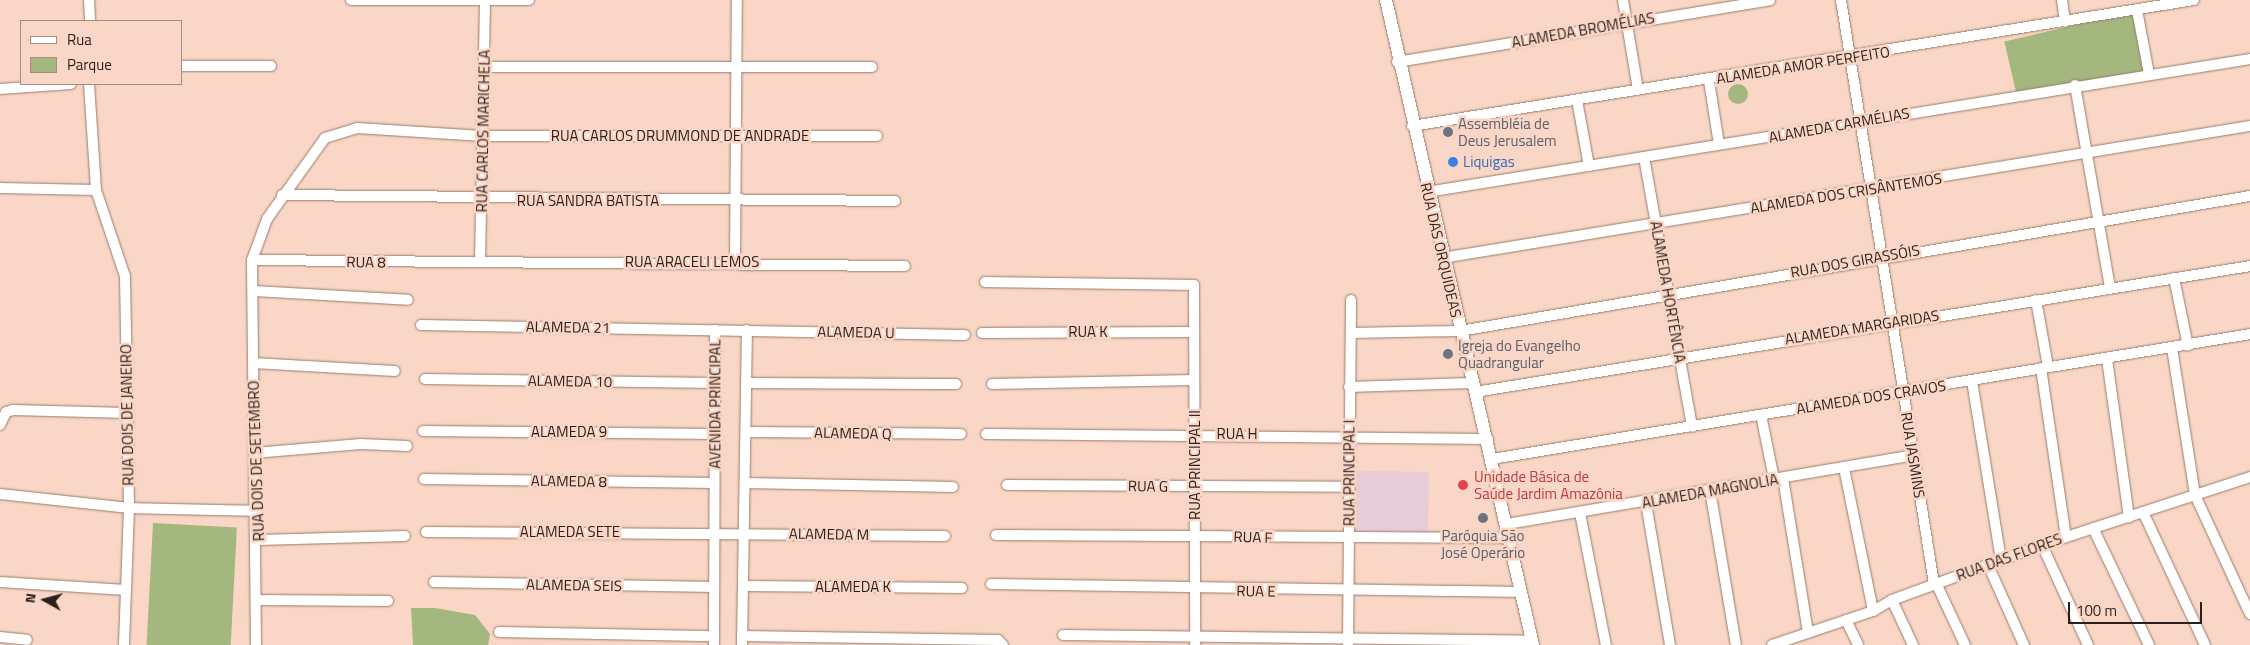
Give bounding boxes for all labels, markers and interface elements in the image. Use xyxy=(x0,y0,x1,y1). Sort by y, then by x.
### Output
street label: ALAMEDA BROMÉLIAS xyxy=(1510,9,1656,51)
legend xyxy=(20,20,182,85)
text: Rua xyxy=(67,28,92,51)
street label: ALAMEDA AMOR PERFEITO xyxy=(1715,42,1891,88)
street label: RUA CARLOS MARICHELA xyxy=(473,49,493,213)
text: Parque xyxy=(67,53,112,76)
street label: ALAMEDA CARMÉLIAS xyxy=(1767,104,1911,146)
place label: Assembléia de Deus Jerusalem xyxy=(1458,114,1557,149)
marker: Assembléia de Deus Jerusalem xyxy=(1442,126,1454,138)
street label: RUA CARLOS DRUMMOND DE ANDRADE xyxy=(551,127,809,145)
place label: Liquigas xyxy=(1463,153,1515,171)
marker: Liquigas xyxy=(1447,156,1459,168)
street label: ALAMEDA DOS CRISÂNTEMOS xyxy=(1749,169,1943,217)
street label: RUA DAS ORQUIDEAS xyxy=(1417,181,1465,319)
street label: RUA SANDRA BATISTA xyxy=(517,192,659,210)
street label: ALAMEDA HORTÊNCIA xyxy=(1647,220,1689,364)
street label: RUA DOS GIRASSÓIS xyxy=(1789,241,1921,281)
street label: RUA 8 xyxy=(346,253,386,271)
street label: RUA ARACELI LEMOS xyxy=(625,253,759,271)
street label: ALAMEDA MARGARIDAS xyxy=(1784,306,1940,348)
street label: ALAMEDA 21 xyxy=(526,317,610,337)
street label: ALAMEDA U xyxy=(817,322,895,342)
street label: RUA K xyxy=(1068,323,1108,341)
place label: Igreja do Evangelho Quadrangular xyxy=(1458,336,1581,371)
street label: AVENIDA PRINCIPAL xyxy=(706,339,724,469)
street label: RUA DOIS DE JANEIRO xyxy=(117,344,137,486)
marker: Igreja do Evangelho Quadrangular xyxy=(1442,348,1454,360)
street label: ALAMEDA 10 xyxy=(528,371,612,391)
street label: ALAMEDA DOS CRAVOS xyxy=(1795,376,1947,418)
street label: RUA DOIS DE SETEMBRO xyxy=(244,380,268,542)
street label: RUA PRINCIPAL II xyxy=(1186,410,1204,520)
street label: RUA JASMINS xyxy=(1897,411,1929,499)
street label: RUA PRINCIPAL I xyxy=(1340,420,1358,526)
street label: ALAMEDA 9 xyxy=(531,423,607,441)
street label: ALAMEDA Q xyxy=(814,423,892,443)
street label: RUA H xyxy=(1216,425,1258,443)
place label: Unidade Básica de Saúde Jardim Amazônia xyxy=(1474,467,1623,502)
street label: ALAMEDA MAGNOLIA xyxy=(1640,470,1780,512)
street label: ALAMEDA 8 xyxy=(531,471,607,491)
street label: RUA G xyxy=(1128,477,1168,495)
marker: Unidade Básica de Saúde Jardim Amazônia xyxy=(1456,478,1470,492)
marker: Paróquia São José Operário xyxy=(1477,512,1489,524)
street label: ALAMEDA SETE xyxy=(520,523,620,541)
street label: ALAMEDA M xyxy=(789,524,869,544)
place label: Paróquia São José Operário xyxy=(1441,526,1525,561)
street label: RUA F xyxy=(1233,527,1273,547)
street label: RUA DAS FLORES xyxy=(1954,530,2064,584)
north arrow xyxy=(20,575,70,625)
street label: ALAMEDA SEIS xyxy=(526,575,622,595)
street label: ALAMEDA K xyxy=(815,578,891,596)
street label: RUA E xyxy=(1236,582,1276,600)
text: N xyxy=(19,592,41,604)
scale bar xyxy=(2070,592,2204,624)
text: 100 m xyxy=(2076,599,2117,622)

